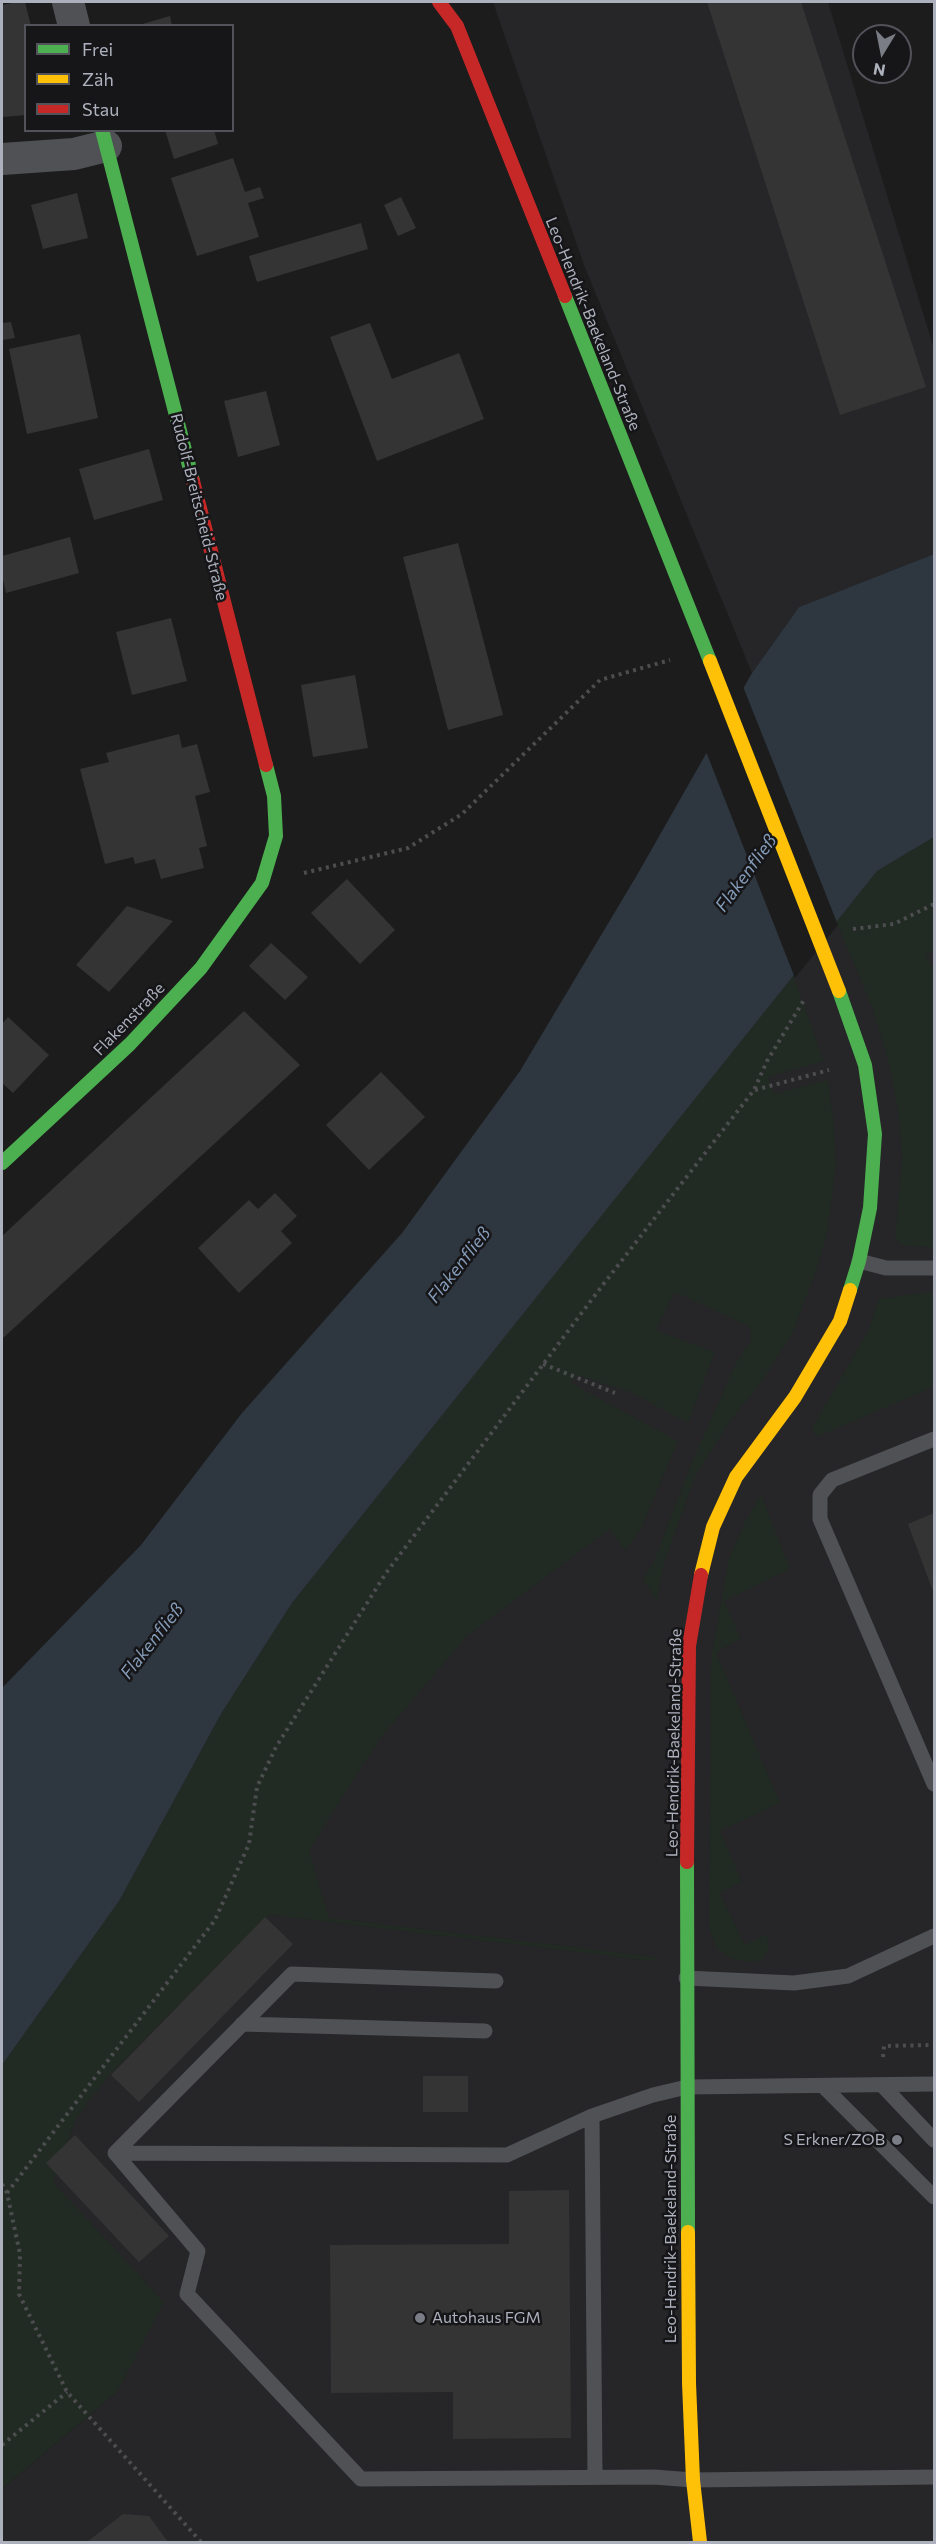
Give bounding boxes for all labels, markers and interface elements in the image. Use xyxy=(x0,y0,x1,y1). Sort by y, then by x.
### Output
legend xyxy=(24,24,234,132)
north arrow xyxy=(852,24,912,84)
text: Frei xyxy=(82,38,113,60)
text: N xyxy=(872,60,887,81)
text: Zäh xyxy=(82,68,114,90)
text: Stau xyxy=(82,98,119,120)
street label: Leo-Hendrik-Baekeland-Straße xyxy=(541,215,645,433)
street label: Rudolf-Breitscheid-Straße xyxy=(166,411,232,603)
water label: Flakenfließ xyxy=(711,830,781,916)
street label: Flakenstraße xyxy=(89,979,169,1059)
water label: Flakenfließ xyxy=(423,1223,495,1307)
water label: Flakenfließ xyxy=(116,1599,188,1683)
street label: Leo-Hendrik-Baekeland-Straße xyxy=(662,1629,686,1857)
street label: Leo-Hendrik-Baekeland-Straße xyxy=(661,2115,681,2343)
place label: S Erkner/ZOB xyxy=(783,2130,885,2150)
marker: S Erkner/ZOB xyxy=(890,2133,904,2147)
place label: Autohaus FGM xyxy=(432,2308,541,2328)
marker: Autohaus FGM xyxy=(413,2311,427,2325)

